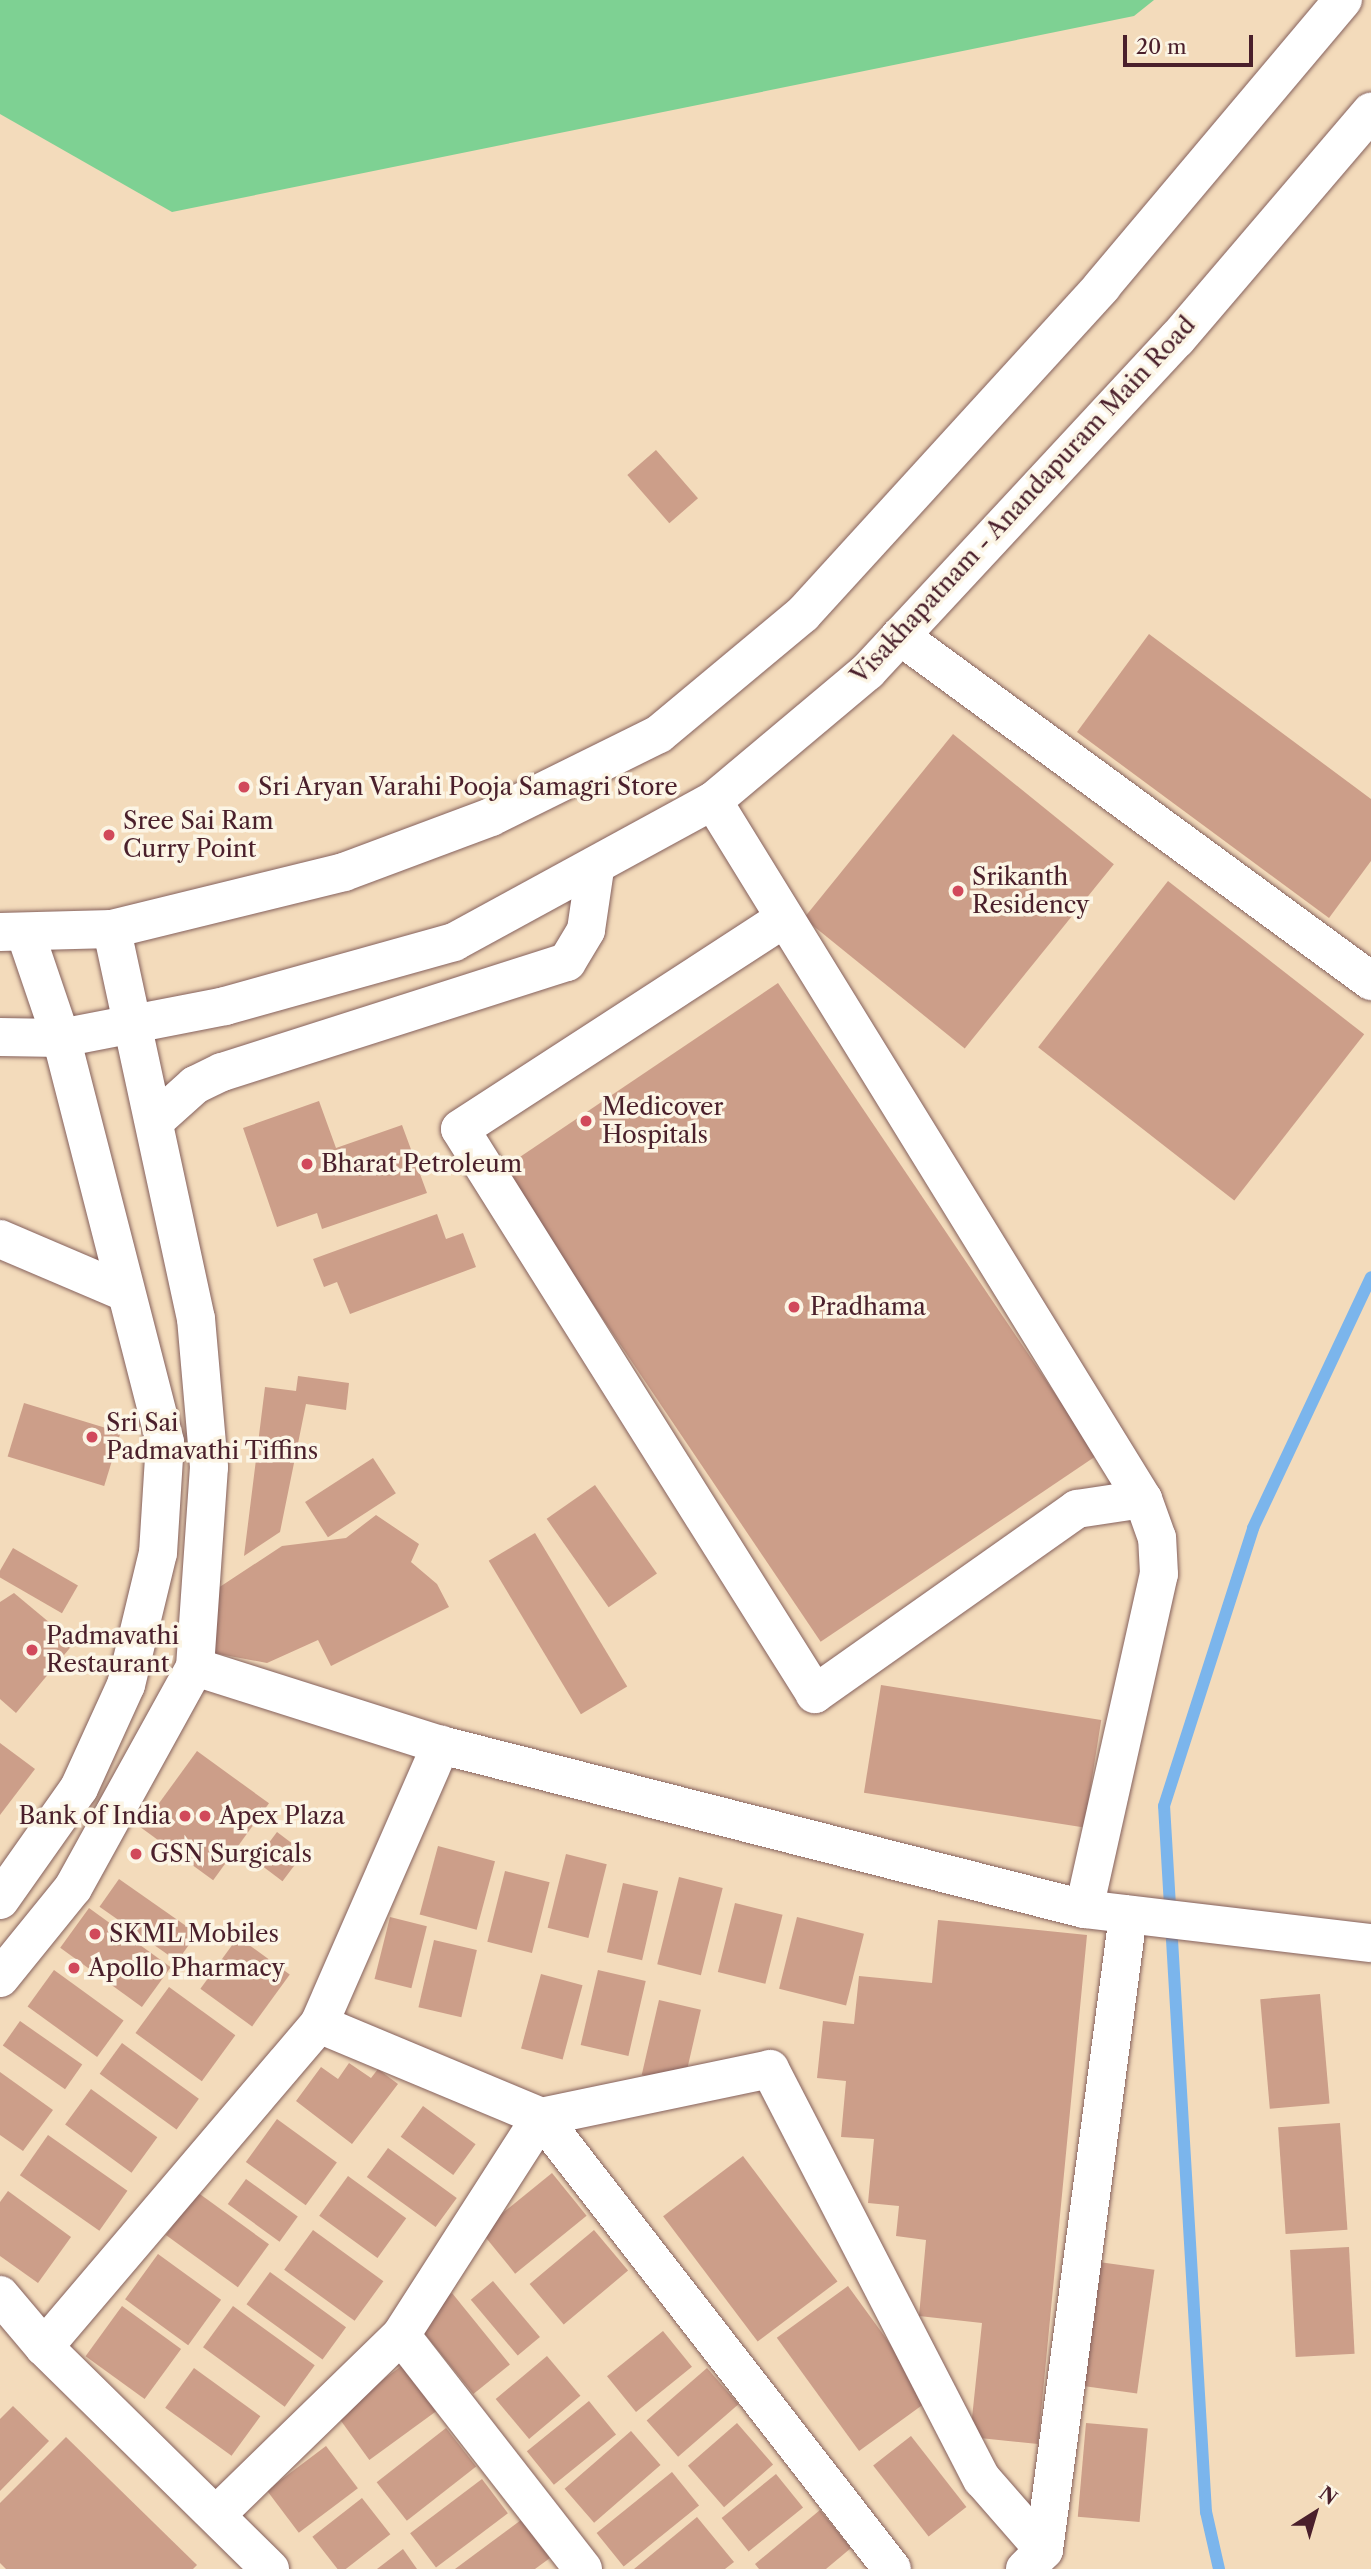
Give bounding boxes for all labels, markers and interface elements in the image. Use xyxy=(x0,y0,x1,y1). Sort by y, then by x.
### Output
scale bar xyxy=(1126,21,1256,65)
text: 20 m xyxy=(1136,34,1187,59)
street label: Visakhapatnam - Anandapuram Main Road xyxy=(845,310,1201,690)
place label: Sri Aryan Varahi Pooja Samagri Store xyxy=(258,773,680,801)
marker: Sri Aryan Varahi Pooja Samagri Store xyxy=(236,779,252,795)
place label: Sree Sai Ram Curry Point xyxy=(123,807,274,863)
marker: Sree Sai Ram Curry Point xyxy=(101,827,117,843)
place label: Srikanth Residency xyxy=(972,863,1089,919)
marker: Srikanth Residency xyxy=(950,883,966,899)
place label: Medicover Hospitals xyxy=(602,1093,724,1149)
marker: Medicover Hospitals xyxy=(576,1111,596,1131)
place label: Bharat Petroleum xyxy=(321,1150,522,1178)
marker: Bharat Petroleum xyxy=(299,1156,315,1172)
place label: Pradhama xyxy=(810,1293,926,1321)
marker: Pradhama xyxy=(784,1297,804,1317)
place label: Sri Sai Padmavathi Tiffins xyxy=(106,1409,319,1465)
marker: Sri Sai Padmavathi Tiffins xyxy=(84,1429,100,1445)
place label: Padmavathi Restaurant xyxy=(46,1622,179,1678)
marker: Padmavathi Restaurant xyxy=(24,1642,40,1658)
place label: Bank of India xyxy=(18,1802,171,1830)
place label: Apex Plaza xyxy=(219,1802,345,1830)
marker: Bank of India xyxy=(177,1808,193,1824)
marker: Apex Plaza xyxy=(197,1808,213,1824)
place label: GSN Surgicals xyxy=(150,1840,312,1868)
marker: GSN Surgicals xyxy=(128,1846,144,1862)
place label: SKML Mobiles xyxy=(109,1920,280,1948)
marker: SKML Mobiles xyxy=(87,1926,103,1942)
place label: Apollo Pharmacy xyxy=(88,1954,285,1982)
marker: Apollo Pharmacy xyxy=(66,1960,82,1976)
north arrow xyxy=(1280,2478,1350,2548)
text: N xyxy=(1314,2482,1341,2510)

